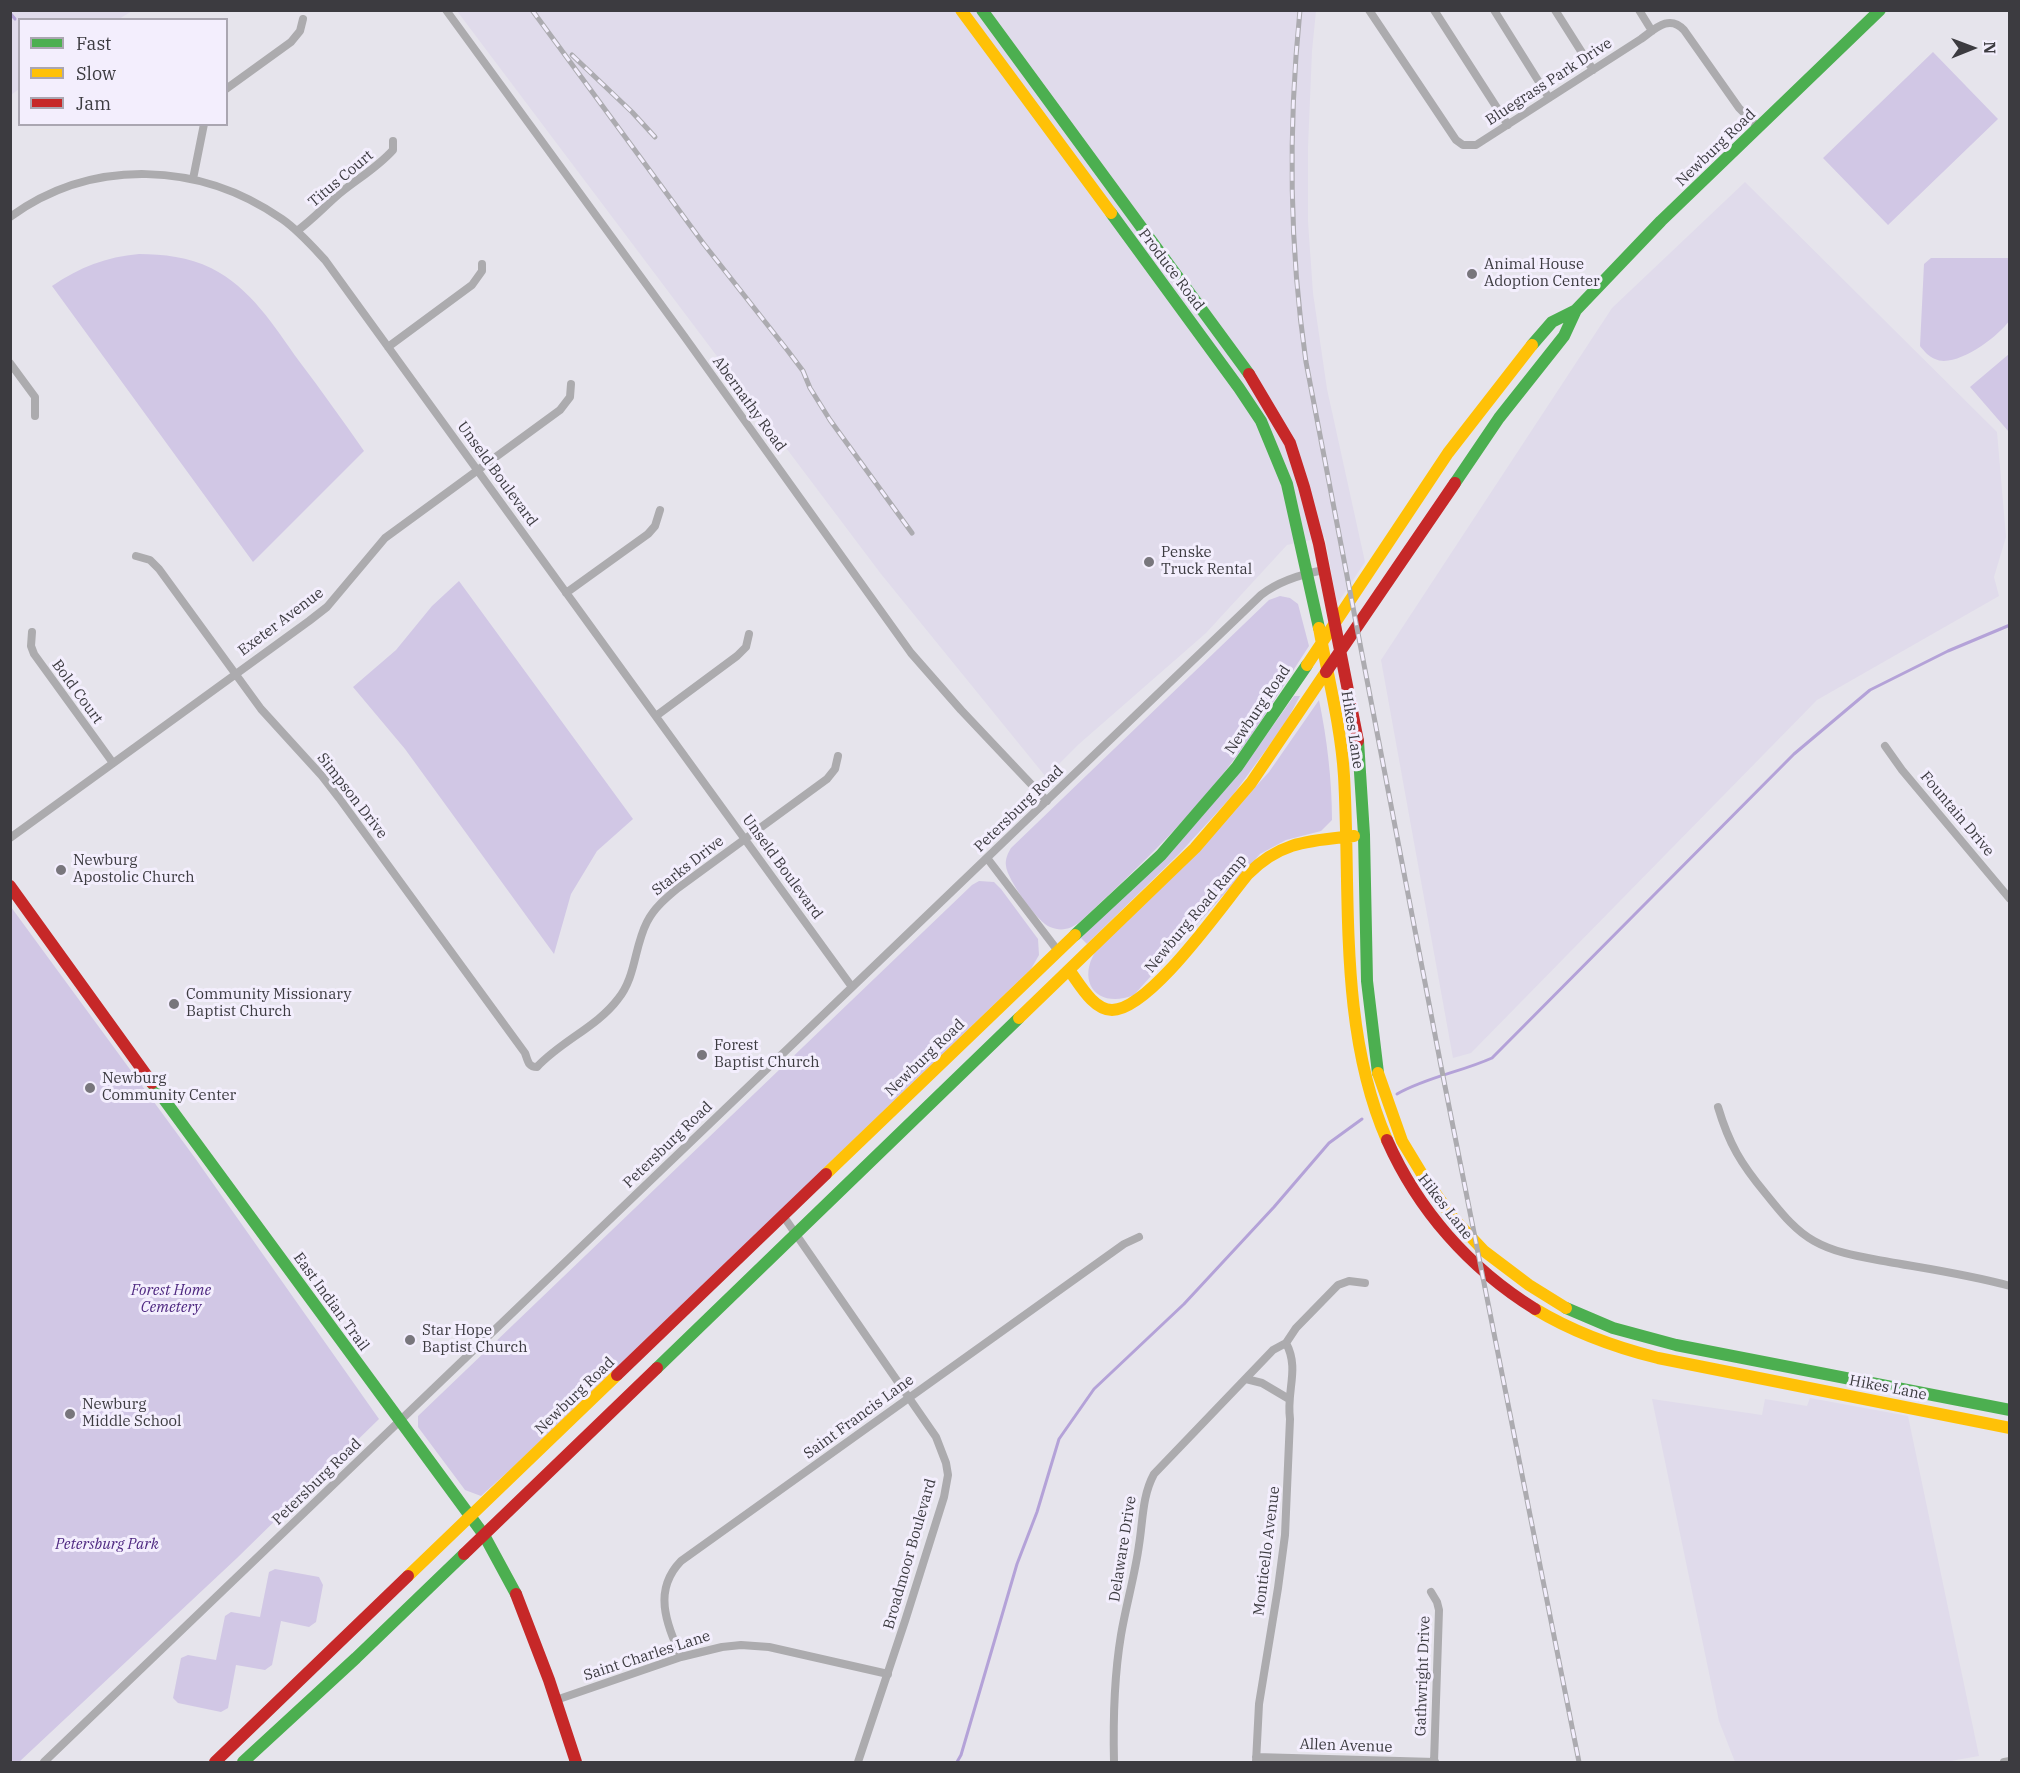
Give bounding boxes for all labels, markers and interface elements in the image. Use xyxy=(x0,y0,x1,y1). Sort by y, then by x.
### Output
legend xyxy=(18,18,228,126)
north arrow xyxy=(1942,18,2002,78)
text: Fast xyxy=(76,32,111,55)
street label: Bluegrass Park Drive xyxy=(1482,34,1616,130)
text: N xyxy=(1980,41,2000,54)
text: Slow xyxy=(76,62,116,85)
text: Jam xyxy=(76,92,111,115)
street label: Newburg Road xyxy=(1672,106,1760,190)
street label: Titus Court xyxy=(305,147,377,211)
street label: Produce Road xyxy=(1134,226,1208,314)
place label: Animal House Adoption Center xyxy=(1484,256,1600,291)
marker: Animal House Adoption Center xyxy=(1465,267,1479,281)
street label: Abernathy Road xyxy=(708,353,790,455)
street label: Unseld Boulevard xyxy=(453,418,541,530)
place label: Penske Truck Rental xyxy=(1161,544,1252,579)
marker: Penske Truck Rental xyxy=(1142,555,1156,569)
street label: Exeter Avenue xyxy=(235,584,327,660)
street label: Bold Court xyxy=(48,656,106,728)
street label: Newburg Road xyxy=(1222,662,1294,758)
street label: Hikes Lane xyxy=(1337,690,1367,770)
street label: Simpson Drive xyxy=(313,750,391,842)
street label: Petersburg Road xyxy=(971,762,1067,856)
street label: Fountain Drive xyxy=(1916,768,1998,860)
street label: Unseld Boulevard xyxy=(738,811,826,923)
street label: Starks Drive xyxy=(648,832,728,900)
street label: Newburg Road Ramp xyxy=(1141,851,1251,977)
place label: Newburg Apostolic Church xyxy=(73,852,194,887)
marker: Newburg Apostolic Church xyxy=(54,863,68,877)
place label: Community Missionary Baptist Church xyxy=(186,986,351,1021)
marker: Community Missionary Baptist Church xyxy=(167,997,181,1011)
street label: Newburg Road xyxy=(881,1016,969,1100)
place label: Forest Baptist Church xyxy=(714,1037,820,1072)
marker: Forest Baptist Church xyxy=(695,1048,709,1062)
place label: Newburg Community Center xyxy=(102,1070,236,1105)
marker: Newburg Community Center xyxy=(83,1081,97,1095)
street label: Petersburg Road xyxy=(620,1098,716,1192)
street label: Hikes Lane xyxy=(1414,1170,1476,1244)
street label: East Indian Trail xyxy=(289,1249,373,1355)
park label: Forest Home Cemetery xyxy=(131,1282,211,1317)
place label: Star Hope Baptist Church xyxy=(422,1322,528,1357)
marker: Star Hope Baptist Church xyxy=(403,1333,417,1347)
street label: Newburg Road xyxy=(531,1354,619,1438)
street label: Saint Francis Lane xyxy=(801,1371,917,1463)
street label: Hikes Lane xyxy=(1848,1372,1928,1404)
place label: Newburg Middle School xyxy=(82,1396,182,1431)
marker: Newburg Middle School xyxy=(63,1407,77,1421)
street label: Petersburg Road xyxy=(269,1435,365,1529)
street label: Broadmoor Boulevard xyxy=(880,1476,940,1632)
street label: Monticello Avenue xyxy=(1250,1485,1284,1617)
street label: Delaware Drive xyxy=(1106,1495,1140,1603)
park label: Petersburg Park xyxy=(55,1536,159,1554)
street label: Gathwright Drive xyxy=(1412,1615,1434,1737)
street label: Saint Charles Lane xyxy=(581,1627,713,1685)
street label: Allen Avenue xyxy=(1299,1735,1393,1757)

